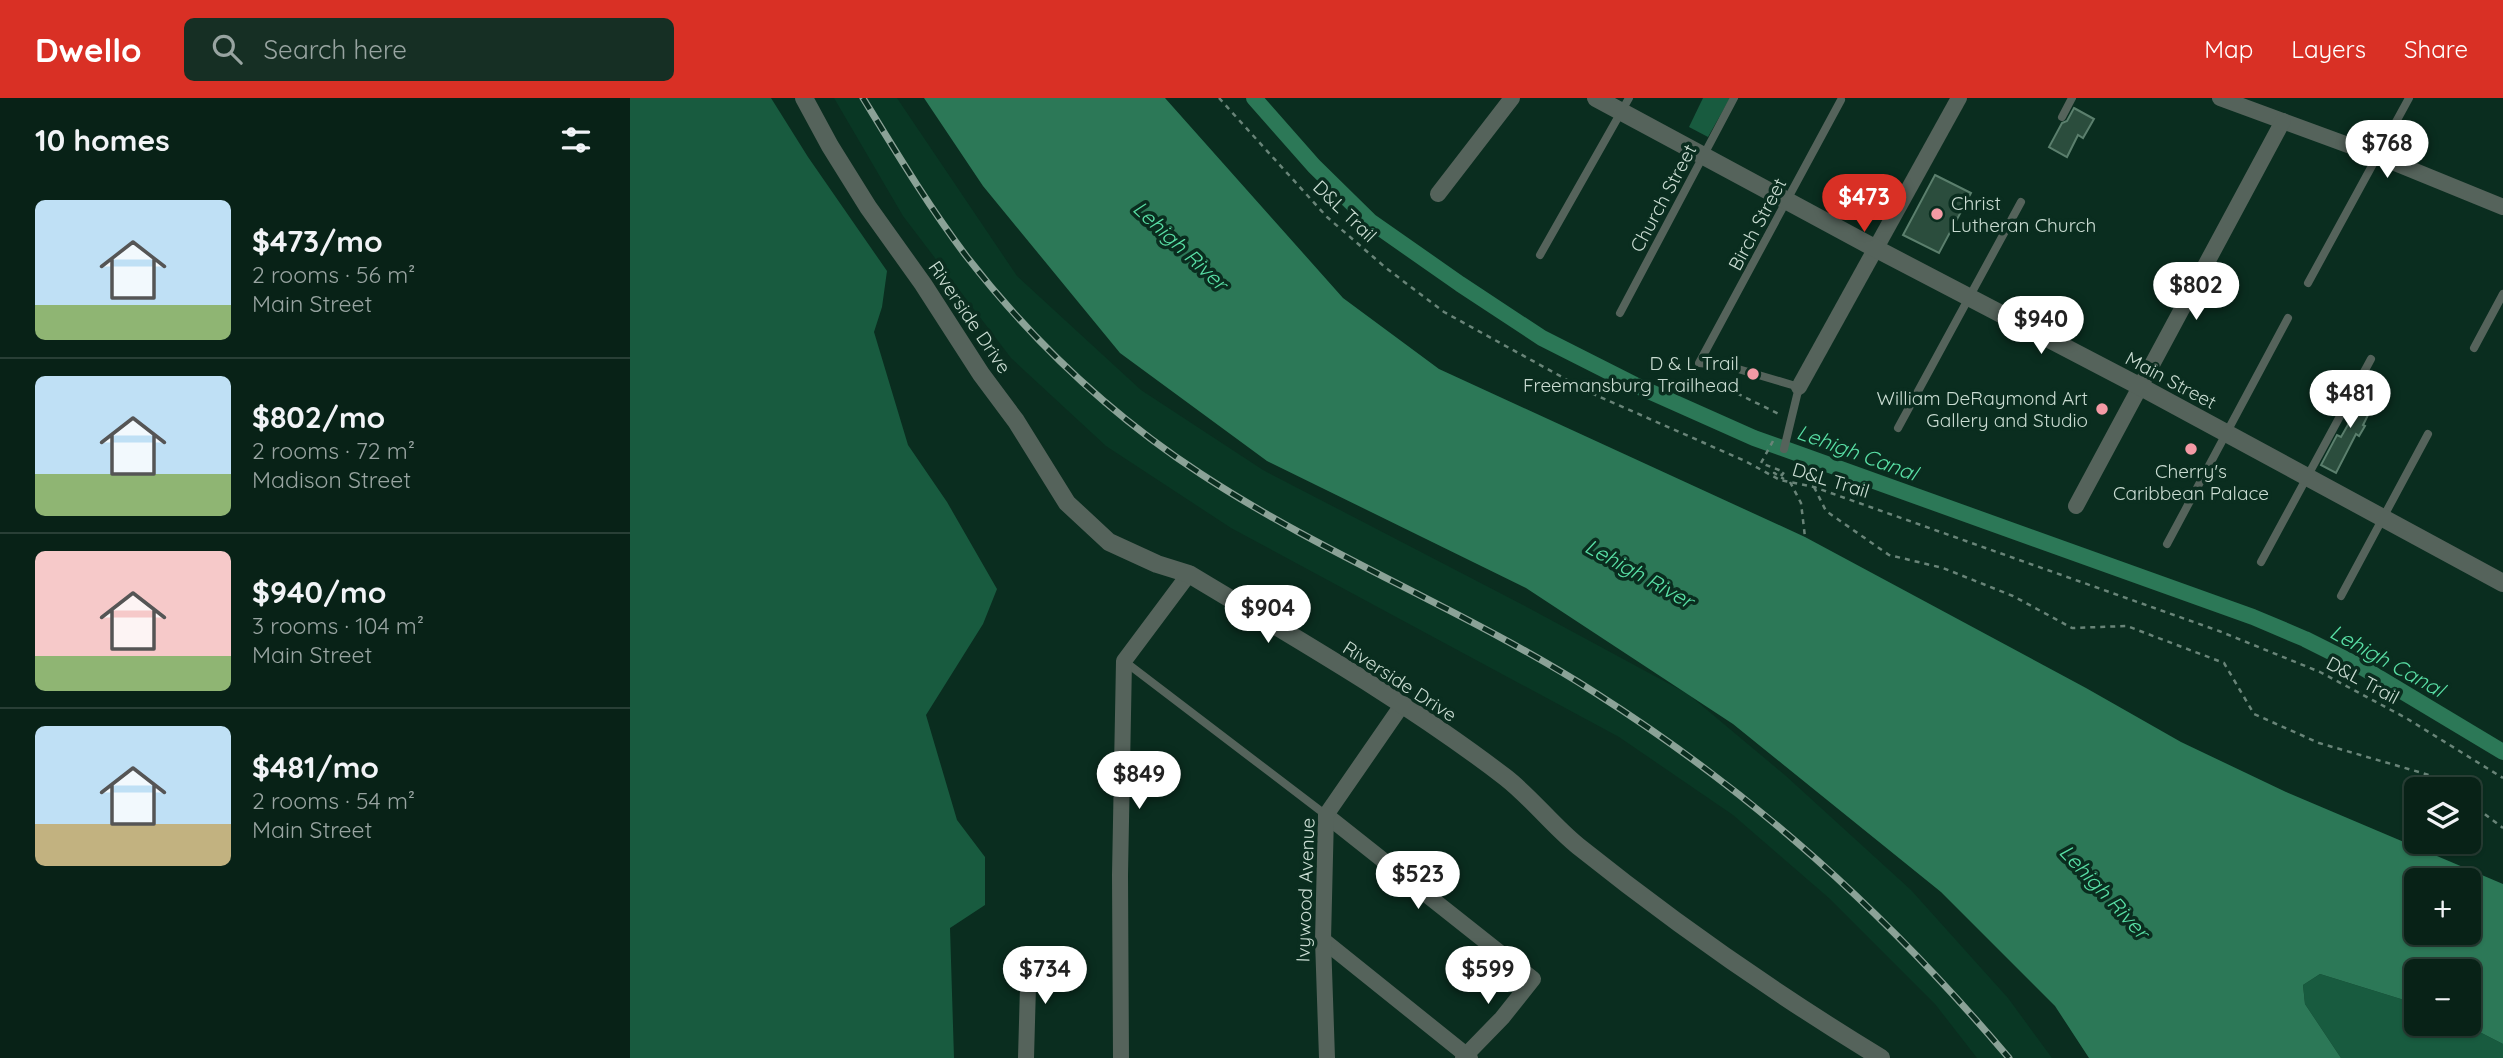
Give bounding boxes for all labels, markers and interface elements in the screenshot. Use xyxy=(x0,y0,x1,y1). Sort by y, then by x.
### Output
search box xyxy=(184,18,674,81)
text: Dwello xyxy=(35,29,142,70)
icon: search xyxy=(208,30,246,68)
text: Search here xyxy=(264,33,407,66)
text: Map xyxy=(2204,34,2253,64)
text: Layers xyxy=(2291,34,2366,64)
text: Share xyxy=(2404,34,2468,64)
pin: $768 xyxy=(2346,120,2428,180)
text: 10 homes xyxy=(35,121,170,159)
icon: filters xyxy=(557,121,595,159)
text: $768 xyxy=(2362,128,2413,157)
street label: Church Street xyxy=(1625,140,1701,256)
street label: Birch Street xyxy=(1723,174,1791,274)
pin: $473 xyxy=(1823,174,1905,234)
street label: D&L Trail xyxy=(1308,175,1382,247)
text: $473 xyxy=(1838,182,1890,211)
place label: Christ Lutheran Church xyxy=(1951,191,2096,237)
water label: Lehigh River xyxy=(1128,195,1235,298)
marker: Christ Lutheran Church xyxy=(1929,206,1945,222)
text: $473/mo xyxy=(252,222,383,260)
icon: home xyxy=(91,228,175,312)
street label: Riverside Drive xyxy=(923,256,1017,378)
text: 2 rooms · 56 m² xyxy=(252,260,415,289)
pin: $802 xyxy=(2155,262,2237,322)
text: $802 xyxy=(2169,270,2223,299)
text: Main Street xyxy=(252,289,372,318)
pin: $940 xyxy=(2000,296,2082,356)
text: $940 xyxy=(2014,304,2068,333)
street label: Main Street xyxy=(2121,346,2221,414)
place label: D & L Trail Freemansburg Trailhead xyxy=(1523,351,1739,397)
marker: D & L Trail Freemansburg Trailhead xyxy=(1745,366,1761,382)
pin: $481 xyxy=(2309,370,2391,430)
text: $481 xyxy=(2326,378,2374,407)
place label: William DeRaymond Art Gallery and Studio xyxy=(1877,386,2088,432)
text: $802/mo xyxy=(252,398,385,436)
marker: William DeRaymond Art Gallery and Studio xyxy=(2094,401,2110,417)
icon: home xyxy=(91,404,175,488)
water label: Lehigh Canal xyxy=(1794,418,1923,487)
text: 2 rooms · 72 m² xyxy=(252,436,415,465)
marker: Cherry's Caribbean Palace xyxy=(2183,441,2199,457)
street label: D&L Trail xyxy=(1790,457,1872,503)
place label: Cherry's Caribbean Palace xyxy=(2113,459,2269,505)
text: Madison Street xyxy=(252,465,411,494)
water label: Lehigh River xyxy=(1581,533,1701,615)
text: $940/mo xyxy=(252,573,386,611)
icon: home xyxy=(91,579,175,663)
pin: $904 xyxy=(1227,586,1309,645)
text: $904 xyxy=(1241,593,1295,622)
text: 3 rooms · 104 m² xyxy=(252,611,424,640)
water label: Lehigh Canal xyxy=(2326,618,2451,703)
street label: Riverside Drive xyxy=(1339,635,1461,727)
text: Main Street xyxy=(252,640,372,669)
street label: D&L Trail xyxy=(2322,651,2404,709)
text: $481/mo xyxy=(252,748,379,786)
pin: $849 xyxy=(1098,752,1180,811)
icon: home xyxy=(91,754,175,838)
text: $849 xyxy=(1113,759,1165,788)
map controls xyxy=(2404,777,2481,1036)
button: layers xyxy=(2404,777,2481,854)
text: 2 rooms · 54 m² xyxy=(252,786,415,815)
text: Main Street xyxy=(252,815,372,844)
street label: Ivywood Avenue xyxy=(1290,817,1320,963)
water label: Lehigh River xyxy=(2054,839,2157,946)
pin: $523 xyxy=(1377,852,1459,911)
text: $523 xyxy=(1392,859,1444,888)
button: + xyxy=(2404,868,2481,945)
pin: $734 xyxy=(1004,946,1086,1006)
pin: $599 xyxy=(1447,946,1529,1006)
text: $734 xyxy=(1019,954,1071,983)
text: $599 xyxy=(1461,954,1515,983)
button: − xyxy=(2404,959,2481,1036)

